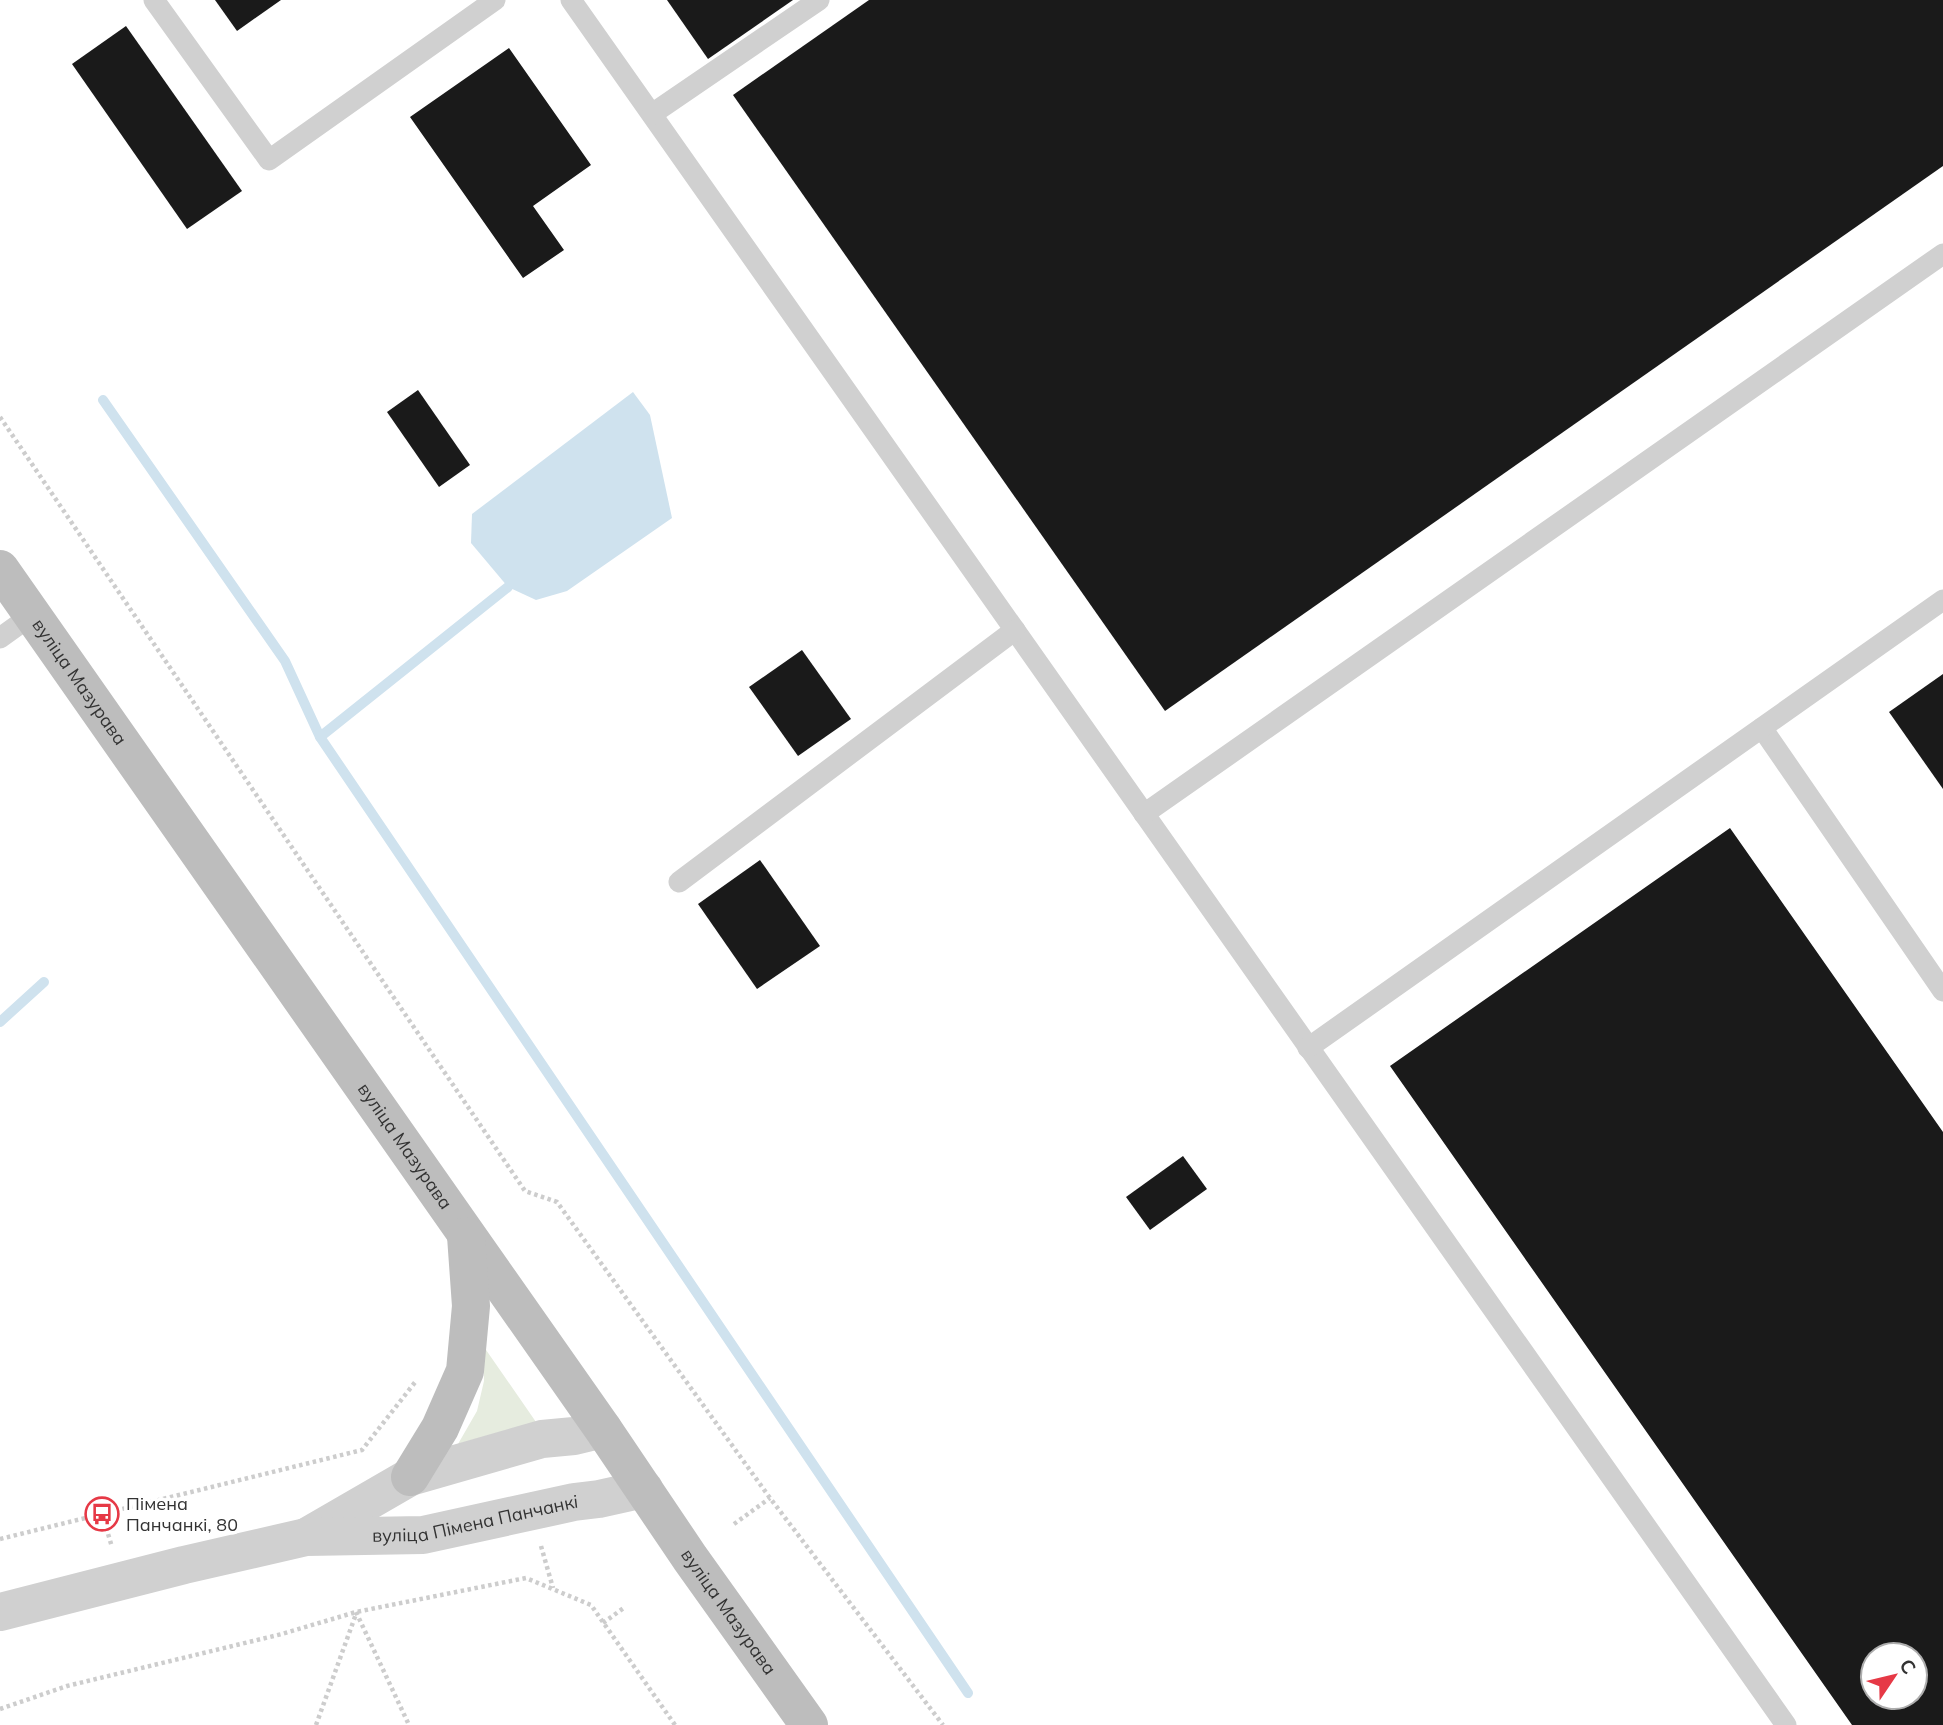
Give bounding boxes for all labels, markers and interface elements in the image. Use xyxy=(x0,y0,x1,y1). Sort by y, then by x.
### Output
street label: вуліца Мазурава xyxy=(27,614,132,749)
street label: вуліца Мазурава xyxy=(353,1078,457,1214)
street label: вуліца Пімена Панчанкі xyxy=(372,1490,579,1547)
place label: Пімена Панчанкі, 80 xyxy=(126,1492,238,1536)
bus stop icon: Пімена Панчанкі, 80 xyxy=(83,1495,121,1533)
street label: вуліца Мазурава xyxy=(676,1544,781,1679)
north arrow xyxy=(1859,1641,1929,1711)
text: С xyxy=(1894,1654,1921,1678)

